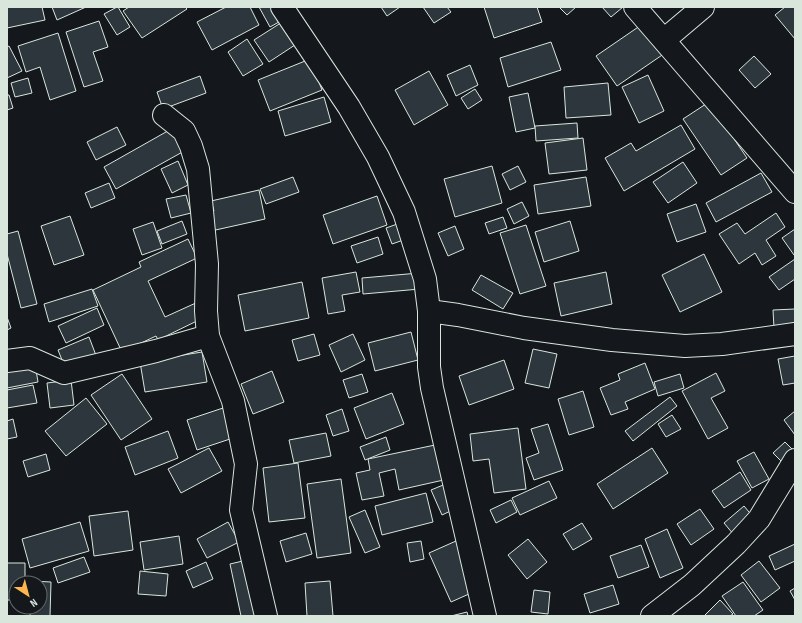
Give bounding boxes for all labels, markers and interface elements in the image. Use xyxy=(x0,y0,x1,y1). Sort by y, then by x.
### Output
north arrow xyxy=(8,575,48,615)
text: N xyxy=(27,596,40,610)

